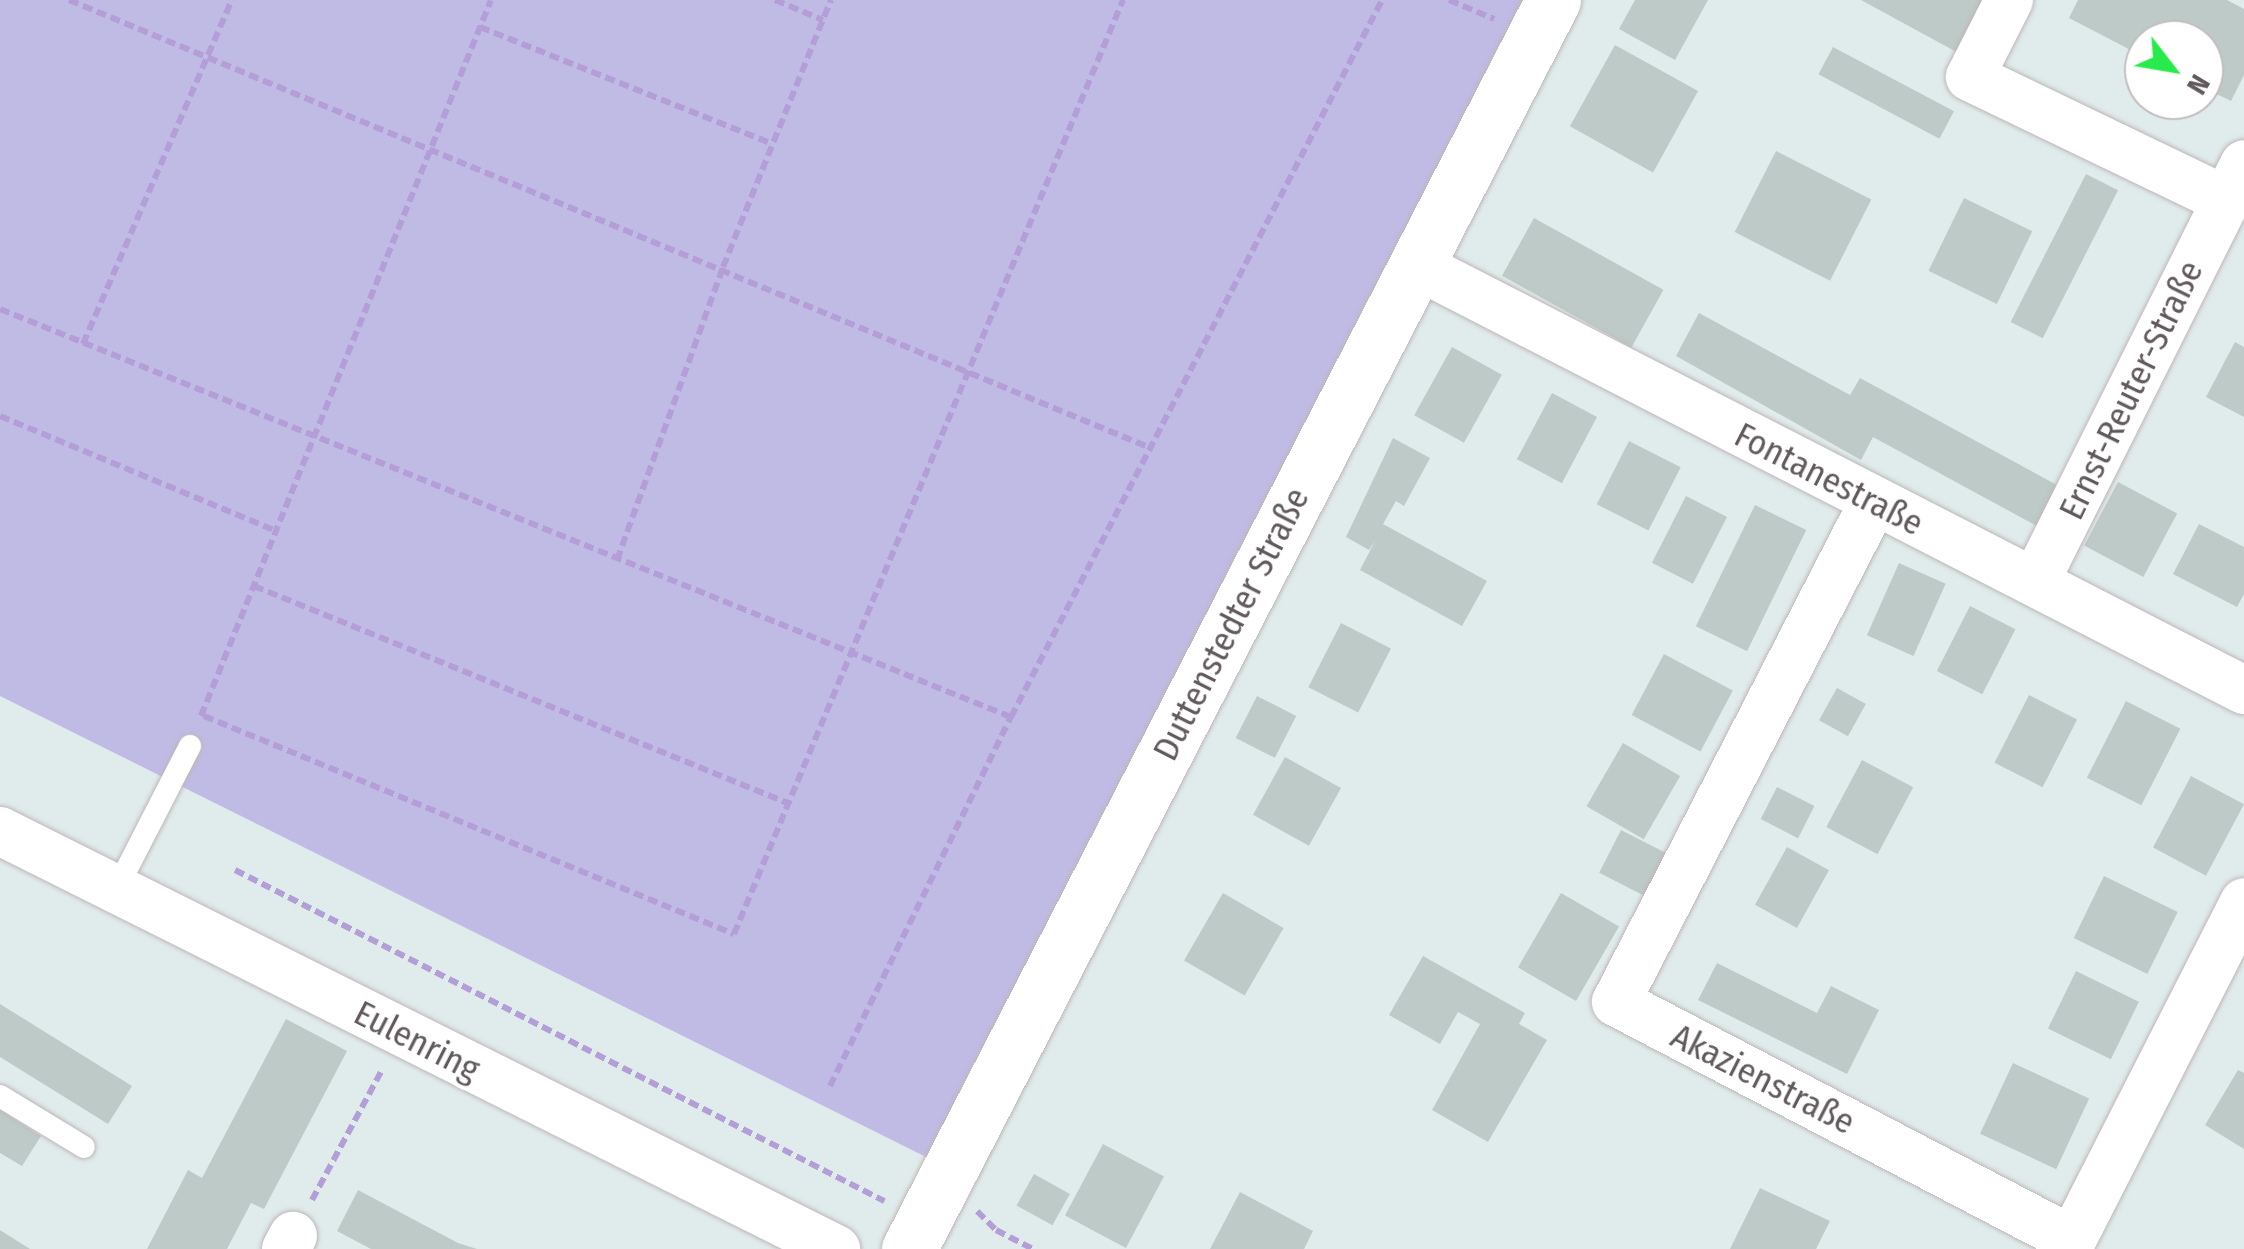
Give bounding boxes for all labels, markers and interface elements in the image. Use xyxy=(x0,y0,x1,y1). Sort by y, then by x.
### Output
north arrow xyxy=(2124,20,2224,120)
text: N xyxy=(2180,69,2217,100)
street label: Ernst-Reuter-Straße xyxy=(2050,254,2212,526)
street label: Fontanestraße xyxy=(1728,414,1930,544)
street label: Duttenstedter Straße xyxy=(1144,481,1318,767)
street label: Eulenring xyxy=(347,992,487,1090)
street label: Akazienstraße xyxy=(1664,1015,1862,1143)

